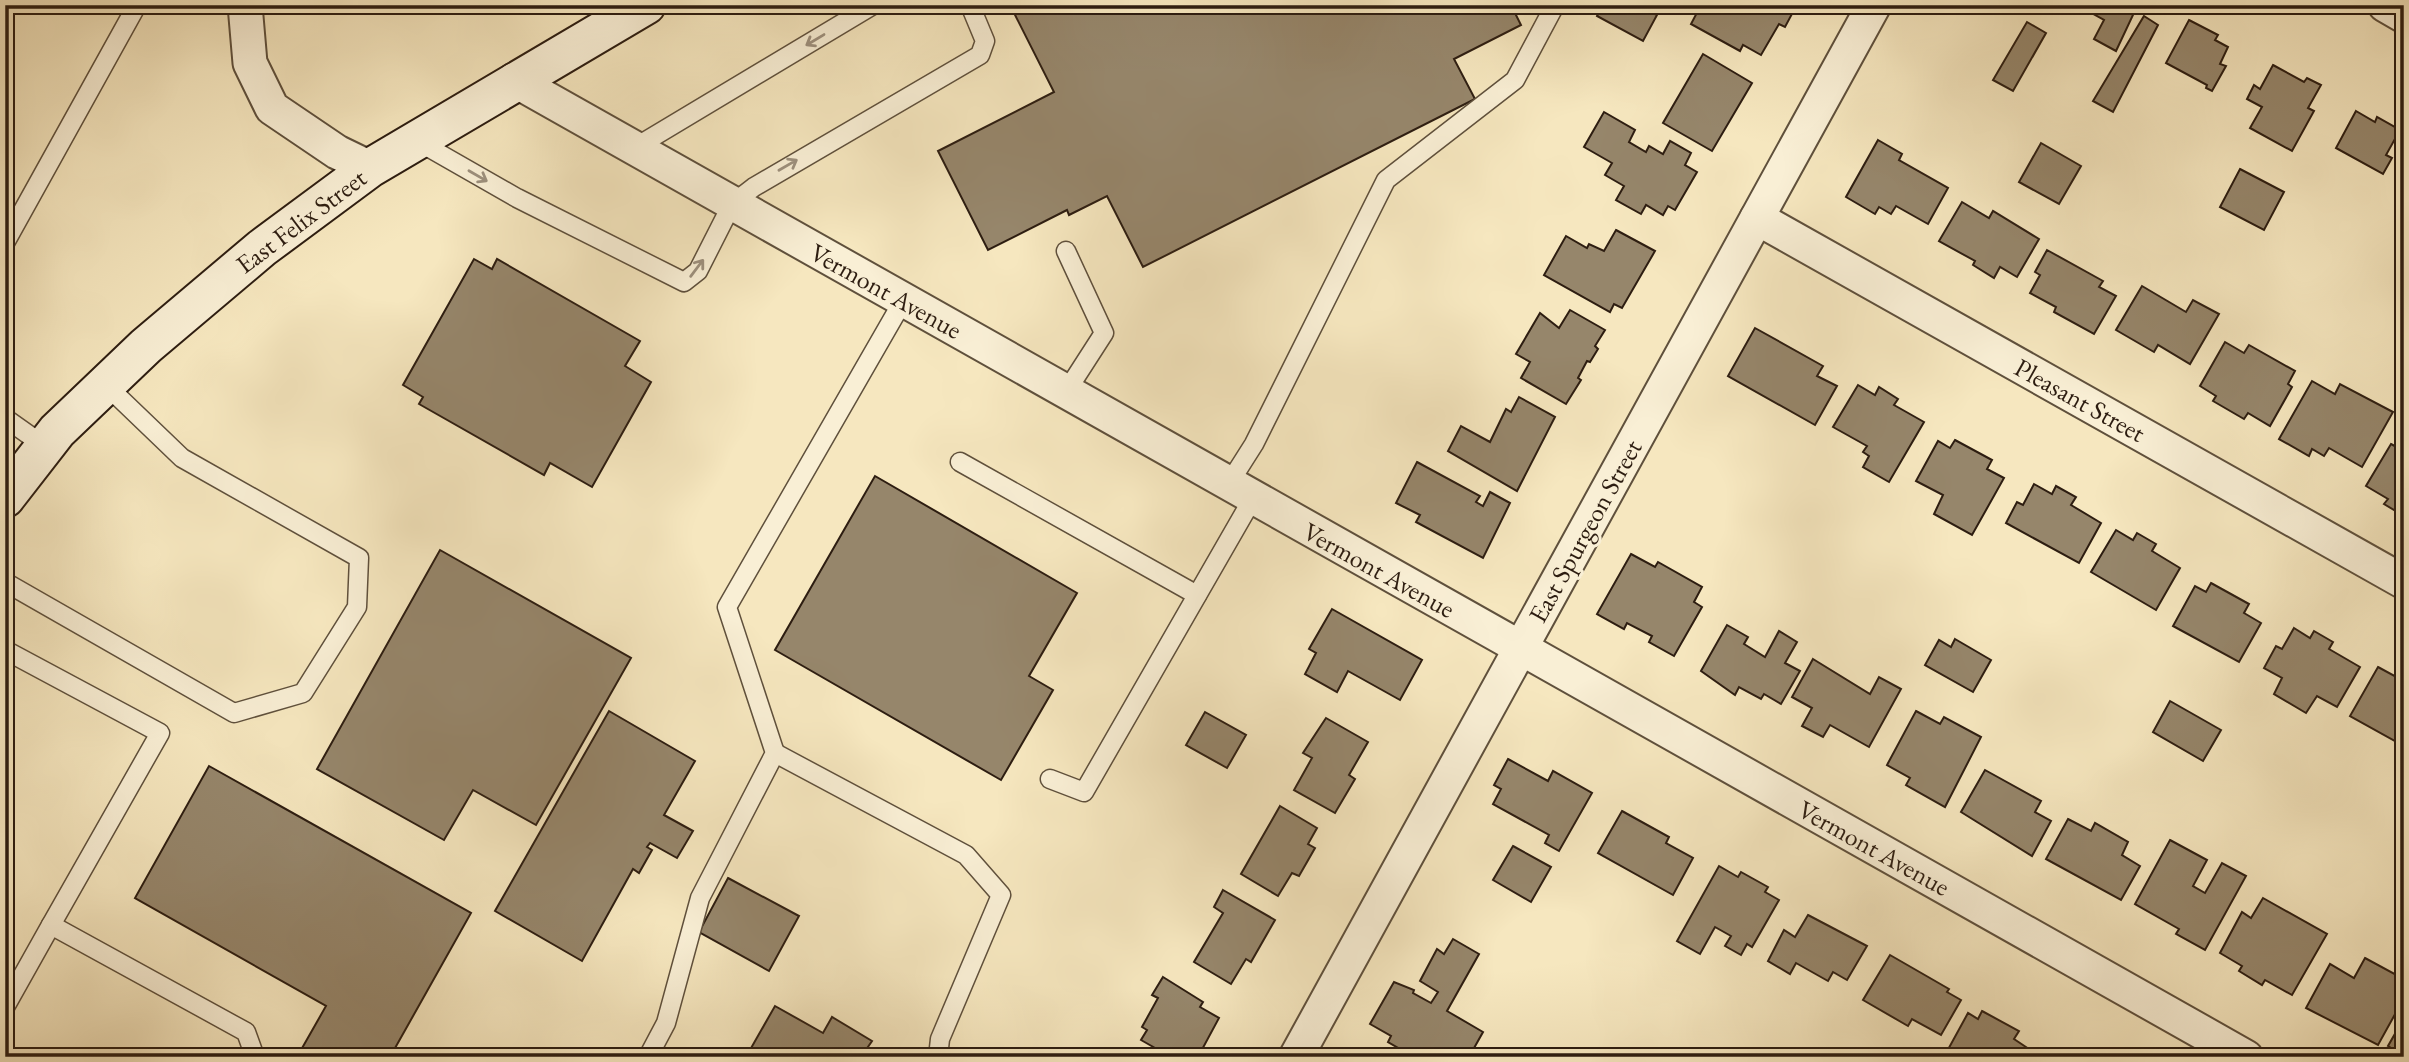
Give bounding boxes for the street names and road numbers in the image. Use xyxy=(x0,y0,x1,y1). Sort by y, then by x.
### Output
street label: East Felix Street xyxy=(229,161,373,281)
street label: Vermont Avenue xyxy=(804,235,968,347)
street label: Pleasant Street xyxy=(2009,350,2151,450)
street label: East Spurgeon Street xyxy=(1521,433,1649,629)
street label: Vermont Avenue xyxy=(1297,514,1461,626)
street label: Vermont Avenue xyxy=(1792,792,1956,904)

